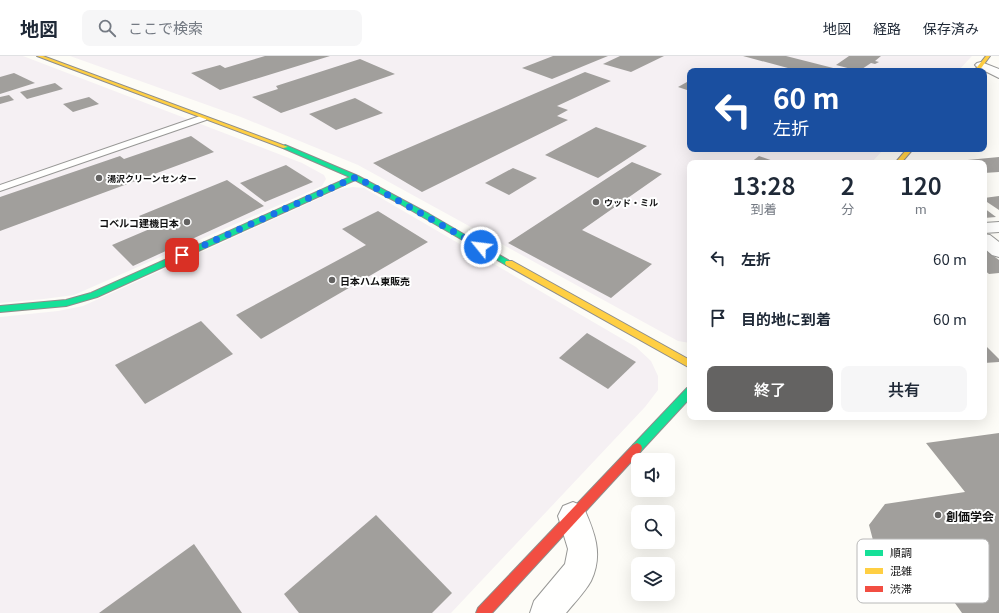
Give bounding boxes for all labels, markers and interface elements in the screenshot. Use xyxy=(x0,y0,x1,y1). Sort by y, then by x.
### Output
search box xyxy=(82,10,362,46)
text: 地図 xyxy=(20,14,58,41)
icon: search xyxy=(96,17,118,39)
text: ここで検索 xyxy=(128,17,203,38)
text: 地図 xyxy=(823,18,851,38)
text: 経路 xyxy=(873,18,901,38)
text: 保存済み xyxy=(923,18,979,38)
text: 60 m xyxy=(773,77,839,117)
icon: left xyxy=(707,84,759,136)
text: 左折 xyxy=(773,114,809,140)
text: 13:28 xyxy=(732,167,795,202)
text: 2 xyxy=(841,167,855,202)
text: 120 xyxy=(900,167,942,202)
place label: 湯沢クリーンセンター xyxy=(107,172,197,185)
marker: 湯沢クリーンセンター xyxy=(94,173,104,183)
place label: ウッド・ミル xyxy=(604,196,658,209)
marker: ウッド・ミル xyxy=(591,197,601,207)
text: 到着 xyxy=(751,199,777,218)
text: 分 xyxy=(841,199,854,218)
text: m xyxy=(915,199,927,218)
place label: コベルコ建機日本 xyxy=(99,215,179,230)
marker: コベルコ建機日本 xyxy=(182,217,192,227)
position arrow xyxy=(460,226,502,268)
pin xyxy=(165,238,199,272)
icon: arrive xyxy=(171,244,193,266)
icon: left xyxy=(707,247,729,269)
text: 左折 xyxy=(741,248,771,269)
text: 60 m xyxy=(933,248,967,269)
place label: 日本ハム東販売 xyxy=(340,273,410,288)
marker: 日本ハム東販売 xyxy=(327,275,337,285)
icon: arrive xyxy=(707,307,729,329)
text: 目的地に到着 xyxy=(741,308,831,329)
text: 60 m xyxy=(933,308,967,329)
button: 終了 xyxy=(707,366,833,412)
button: 共有 xyxy=(841,366,967,412)
map controls xyxy=(631,453,675,601)
button: sound xyxy=(631,453,675,497)
button: search xyxy=(631,505,675,549)
place label: 創価学会 xyxy=(946,507,994,524)
marker: 創価学会 xyxy=(933,510,943,520)
legend xyxy=(857,539,989,603)
text: 順調 xyxy=(890,544,912,560)
button: layers xyxy=(631,557,675,601)
text: 混雑 xyxy=(890,562,912,578)
text: 渋滞 xyxy=(890,580,912,596)

